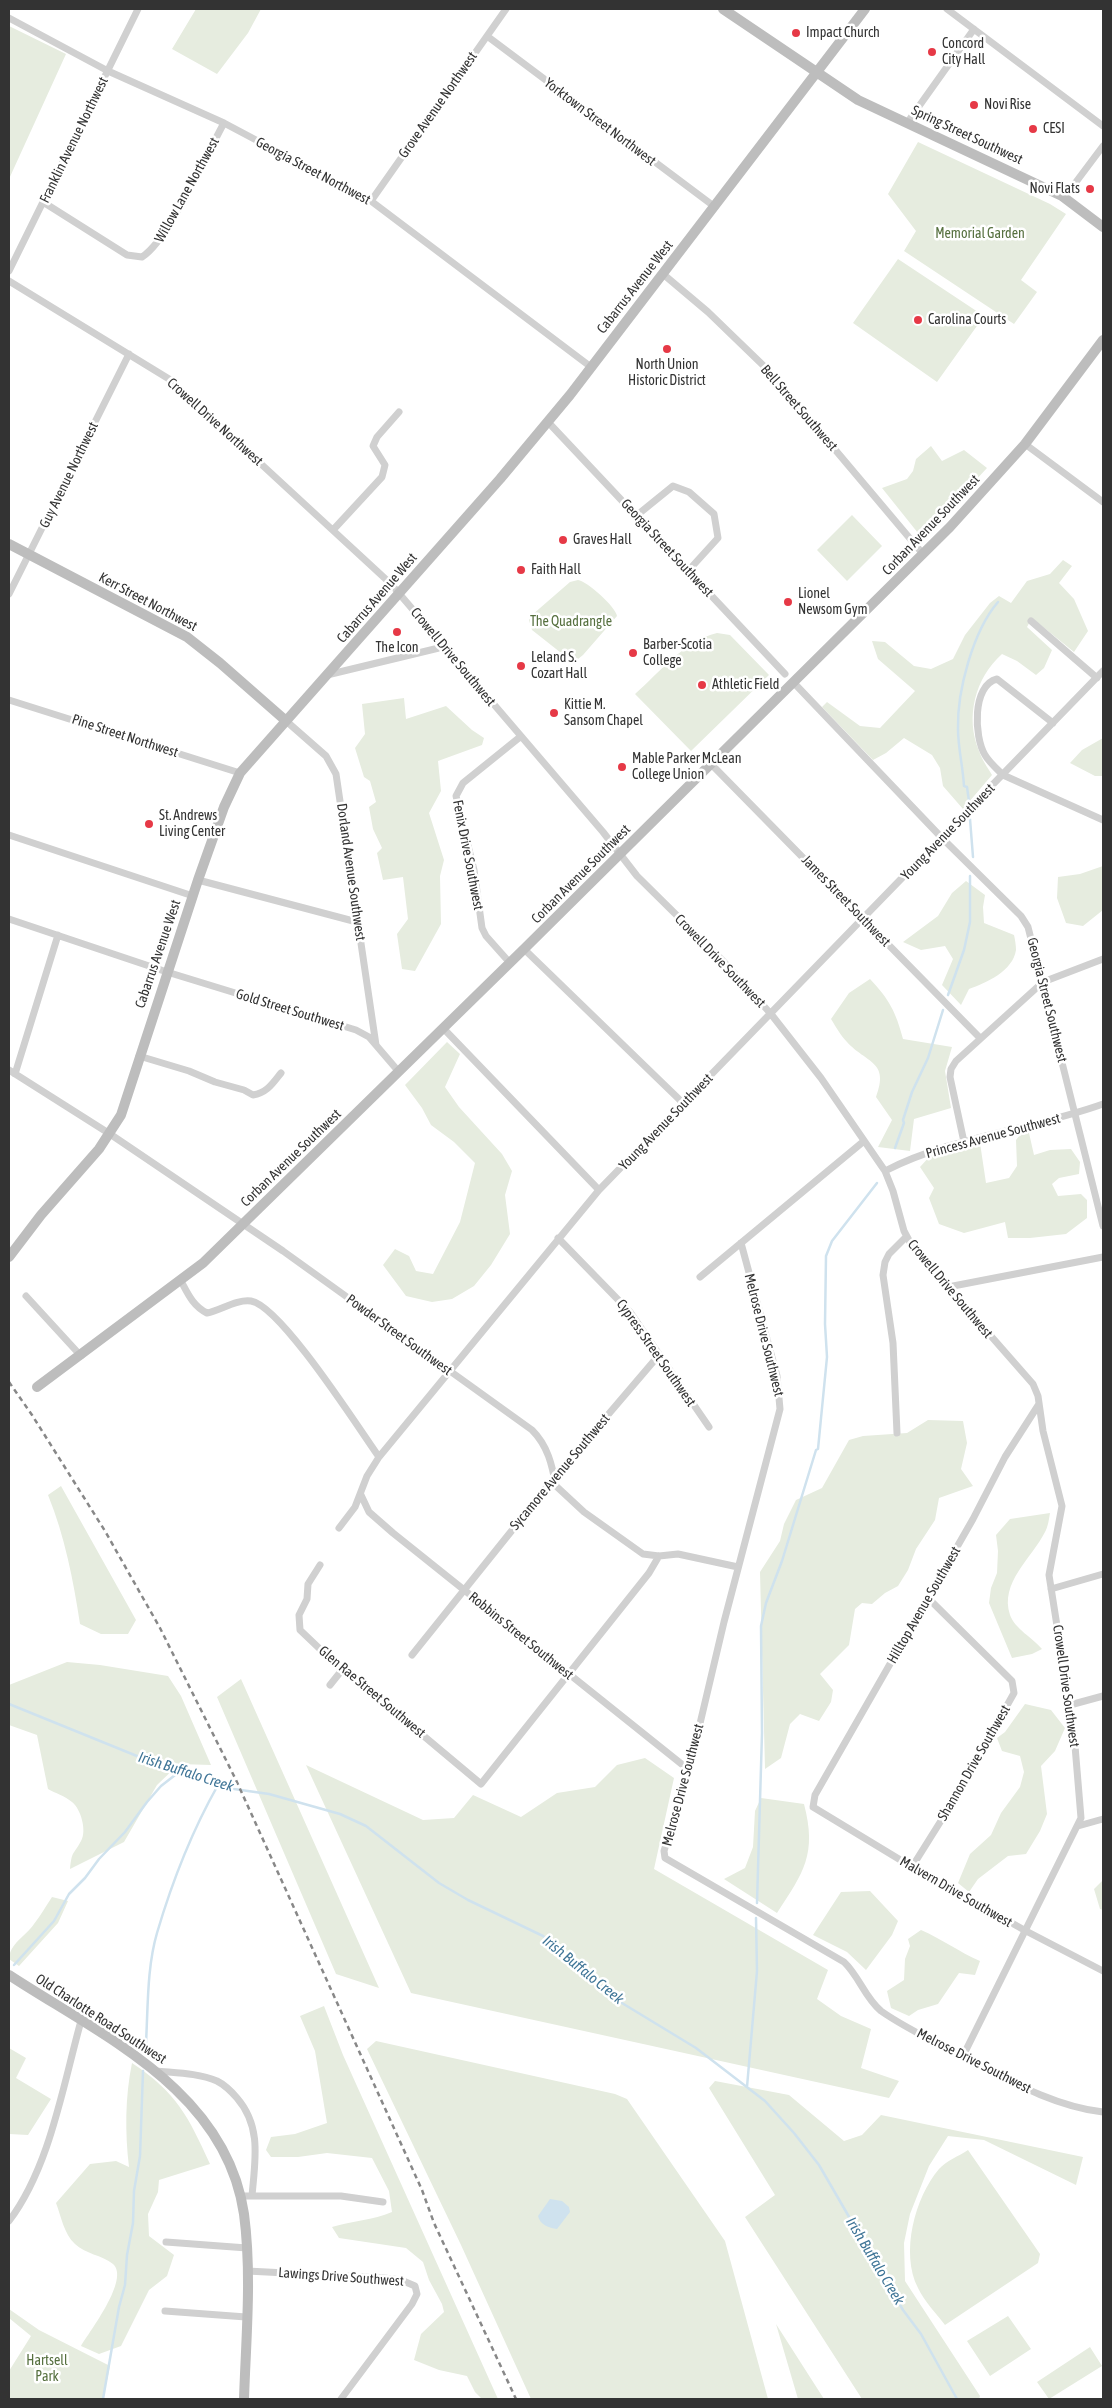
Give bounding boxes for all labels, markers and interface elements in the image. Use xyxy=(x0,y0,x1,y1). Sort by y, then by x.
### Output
place label: Impact Church xyxy=(806,25,880,41)
marker: Impact Church xyxy=(790,27,802,39)
place label: Concord City Hall xyxy=(942,36,985,68)
marker: Concord City Hall xyxy=(926,46,938,58)
street label: Grove Avenue Northwest xyxy=(395,49,481,161)
street label: Franklin Avenue Northwest xyxy=(36,74,112,206)
street label: Yorktown Street Northwest xyxy=(541,75,659,169)
place label: Novi Rise xyxy=(984,97,1031,113)
marker: Novi Rise xyxy=(968,99,980,111)
street label: Spring Street Southwest xyxy=(909,102,1025,168)
place label: CESI xyxy=(1043,121,1065,137)
marker: CESI xyxy=(1027,123,1039,135)
street label: Georgia Street Northwest xyxy=(253,134,373,208)
street label: Willow Lane Northwest xyxy=(151,135,223,245)
place label: Novi Flats xyxy=(1030,181,1080,197)
marker: Novi Flats xyxy=(1084,183,1096,195)
park label: Memorial Garden xyxy=(935,226,1025,242)
street label: Cabarrus Avenue West xyxy=(593,237,677,337)
place label: Carolina Courts xyxy=(928,312,1006,328)
marker: Carolina Courts xyxy=(912,314,924,326)
marker: North Union Historic District xyxy=(661,343,673,355)
place label: North Union Historic District xyxy=(628,357,706,390)
street label: Bell Street Southwest xyxy=(757,362,841,454)
street label: Crowell Drive Northwest xyxy=(164,375,266,469)
street label: Guy Avenue Northwest xyxy=(36,419,102,531)
street label: Corban Avenue Southwest xyxy=(879,471,983,579)
street label: Georgia Street Southwest xyxy=(617,496,717,600)
place label: Graves Hall xyxy=(573,532,632,548)
marker: Graves Hall xyxy=(557,534,569,546)
street label: Cabarrus Avenue West xyxy=(333,550,421,646)
place label: Faith Hall xyxy=(531,562,581,578)
marker: Faith Hall xyxy=(515,564,527,576)
street label: Kerr Street Northwest xyxy=(96,569,200,635)
place label: Lionel Newsom Gym xyxy=(798,586,868,618)
marker: Lionel Newsom Gym xyxy=(782,596,794,608)
street label: Crowell Drive Southwest xyxy=(407,604,499,710)
park label: The Quadrangle xyxy=(530,614,612,630)
marker: The Icon xyxy=(391,626,403,638)
place label: Barber-Scotia College xyxy=(643,637,712,670)
place label: The Icon xyxy=(375,640,419,656)
marker: Barber-Scotia College xyxy=(627,647,639,659)
place label: Leland S. Cozart Hall xyxy=(531,650,587,682)
marker: Leland S. Cozart Hall xyxy=(515,660,527,672)
place label: Athletic Field xyxy=(712,677,779,693)
marker: Athletic Field xyxy=(696,679,708,691)
place label: Kittie M. Sansom Chapel xyxy=(564,697,643,730)
marker: Kittie M. Sansom Chapel xyxy=(548,707,560,719)
street label: Pine Street Northwest xyxy=(70,711,180,761)
place label: Mable Parker McLean College Union xyxy=(632,751,742,784)
marker: Mable Parker McLean College Union xyxy=(616,761,628,773)
street label: Young Avenue Southwest xyxy=(898,780,998,884)
street label: Fenix Drive Southwest xyxy=(449,798,487,912)
street label: Dorland Avenue Southwest xyxy=(333,802,369,942)
place label: St. Andrews Living Center xyxy=(159,808,225,840)
marker: St. Andrews Living Center xyxy=(143,818,155,830)
street label: Corban Avenue Southwest xyxy=(528,821,634,927)
street label: James Street Southwest xyxy=(798,852,894,950)
street label: Cabarrus Avenue West xyxy=(132,898,184,1010)
street label: Crowell Drive Southwest xyxy=(671,911,769,1011)
street label: Georgia Street Southwest xyxy=(1023,936,1071,1064)
street label: Gold Street Southwest xyxy=(234,986,346,1034)
street label: Young Avenue Southwest xyxy=(616,1070,716,1174)
street label: Corban Avenue Southwest xyxy=(237,1106,345,1210)
street label: Princess Avenue Southwest xyxy=(924,1110,1062,1162)
street label: Crowell Drive Southwest xyxy=(904,1236,996,1342)
street label: Melrose Drive Southwest xyxy=(741,1272,787,1398)
street label: Powder Street Southwest xyxy=(343,1291,455,1379)
street label: Cypress Street Southwest xyxy=(613,1296,699,1410)
street label: Sycamore Avenue Southwest xyxy=(507,1411,613,1533)
street label: Hilltop Avenue Southwest xyxy=(884,1544,964,1666)
street label: Robbins Street Southwest xyxy=(465,1589,577,1683)
street label: Crowell Drive Southwest xyxy=(1049,1624,1083,1748)
street label: Glen Rae Street Southwest xyxy=(315,1642,429,1742)
street label: Shannon Drive Southwest xyxy=(934,1702,1014,1824)
street label: Melrose Drive Southwest xyxy=(659,1722,707,1848)
water label: Irish Buffalo Creek xyxy=(136,1748,236,1796)
street label: Malvern Drive Southwest xyxy=(897,1853,1015,1931)
water label: Irish Buffalo Creek xyxy=(539,1932,627,2008)
street label: Old Charlotte Road Southwest xyxy=(32,1970,170,2068)
street label: Melrose Drive Southwest xyxy=(914,2025,1034,2097)
water label: Irish Buffalo Creek xyxy=(842,2214,908,2308)
street label: Lawings Drive Southwest xyxy=(278,2264,404,2290)
park label: Hartsell Park xyxy=(26,2353,68,2386)

